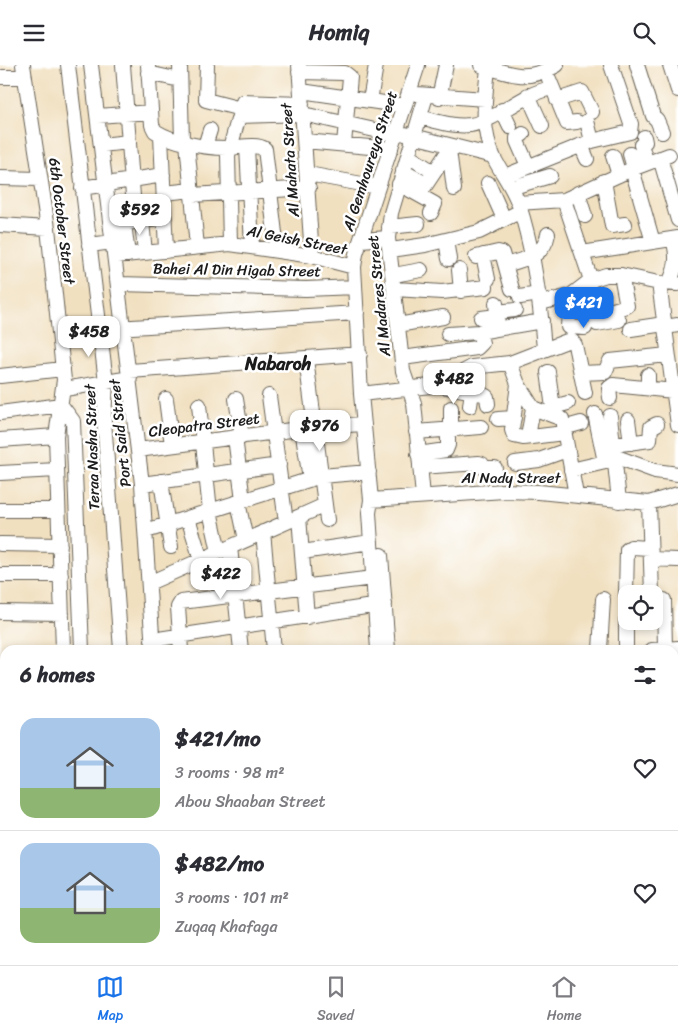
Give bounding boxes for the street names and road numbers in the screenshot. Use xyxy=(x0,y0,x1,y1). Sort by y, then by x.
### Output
street label: Al Gemhoureya Street xyxy=(335,87,405,236)
street label: Al Mahata Street xyxy=(273,101,307,219)
street label: 6th October Street xyxy=(41,156,83,287)
street label: Al Geish Street xyxy=(244,217,350,263)
street label: Al Madares Street xyxy=(360,234,398,359)
street label: Bahei Al Din Higab Street xyxy=(153,256,322,284)
street label: Port Said Street xyxy=(101,377,139,488)
street label: Teraa Nasha Street xyxy=(77,383,107,510)
street label: Cleopatra Street xyxy=(147,405,261,445)
street label: Al Nady Street xyxy=(460,465,561,491)

